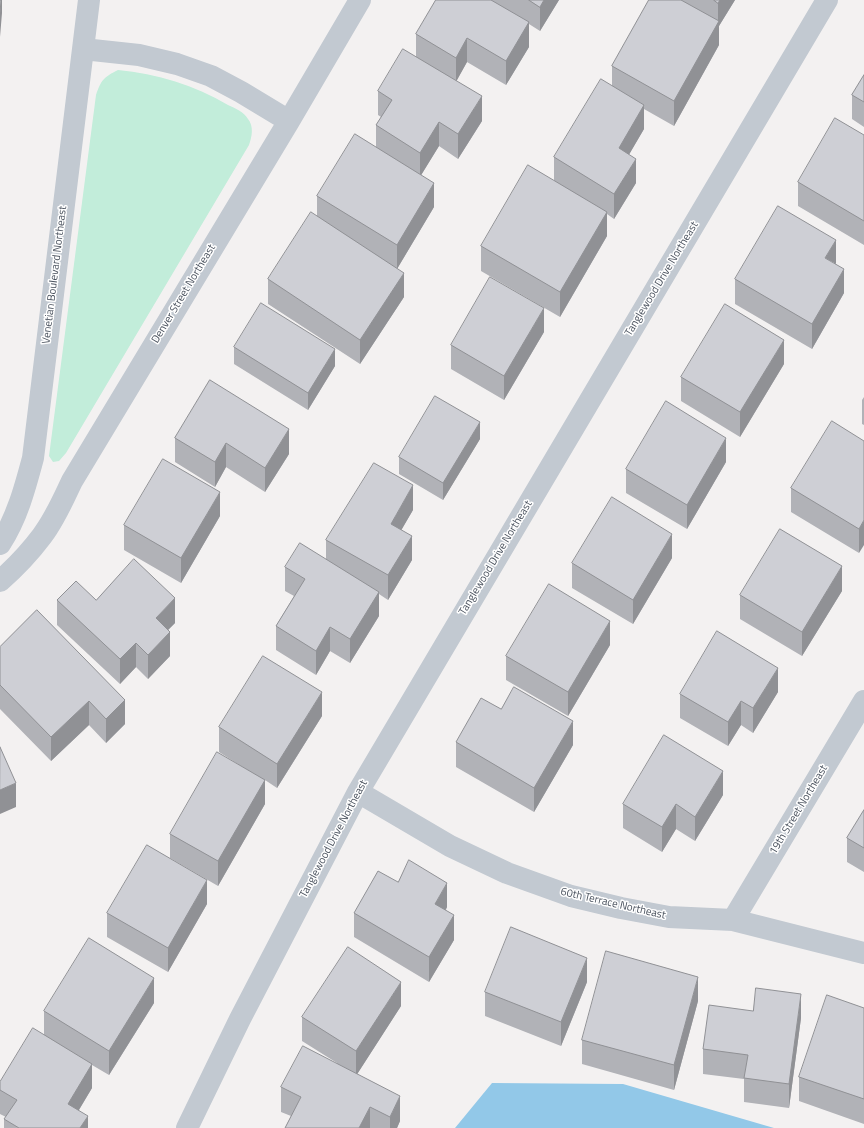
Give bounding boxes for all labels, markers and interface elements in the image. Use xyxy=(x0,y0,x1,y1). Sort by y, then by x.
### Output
street label: Venetian Boulevard Northeast xyxy=(40,205,70,345)
street label: Tanglewood Drive Northeast xyxy=(623,219,701,339)
street label: Denver Street Northeast xyxy=(149,242,219,346)
street label: Tanglewood Drive Northeast xyxy=(457,498,535,618)
street label: 19th Street Northeast xyxy=(767,763,831,857)
street label: Tanglewood Drive Northeast xyxy=(297,778,371,900)
street label: 60th Terrace Northeast xyxy=(559,885,667,923)

